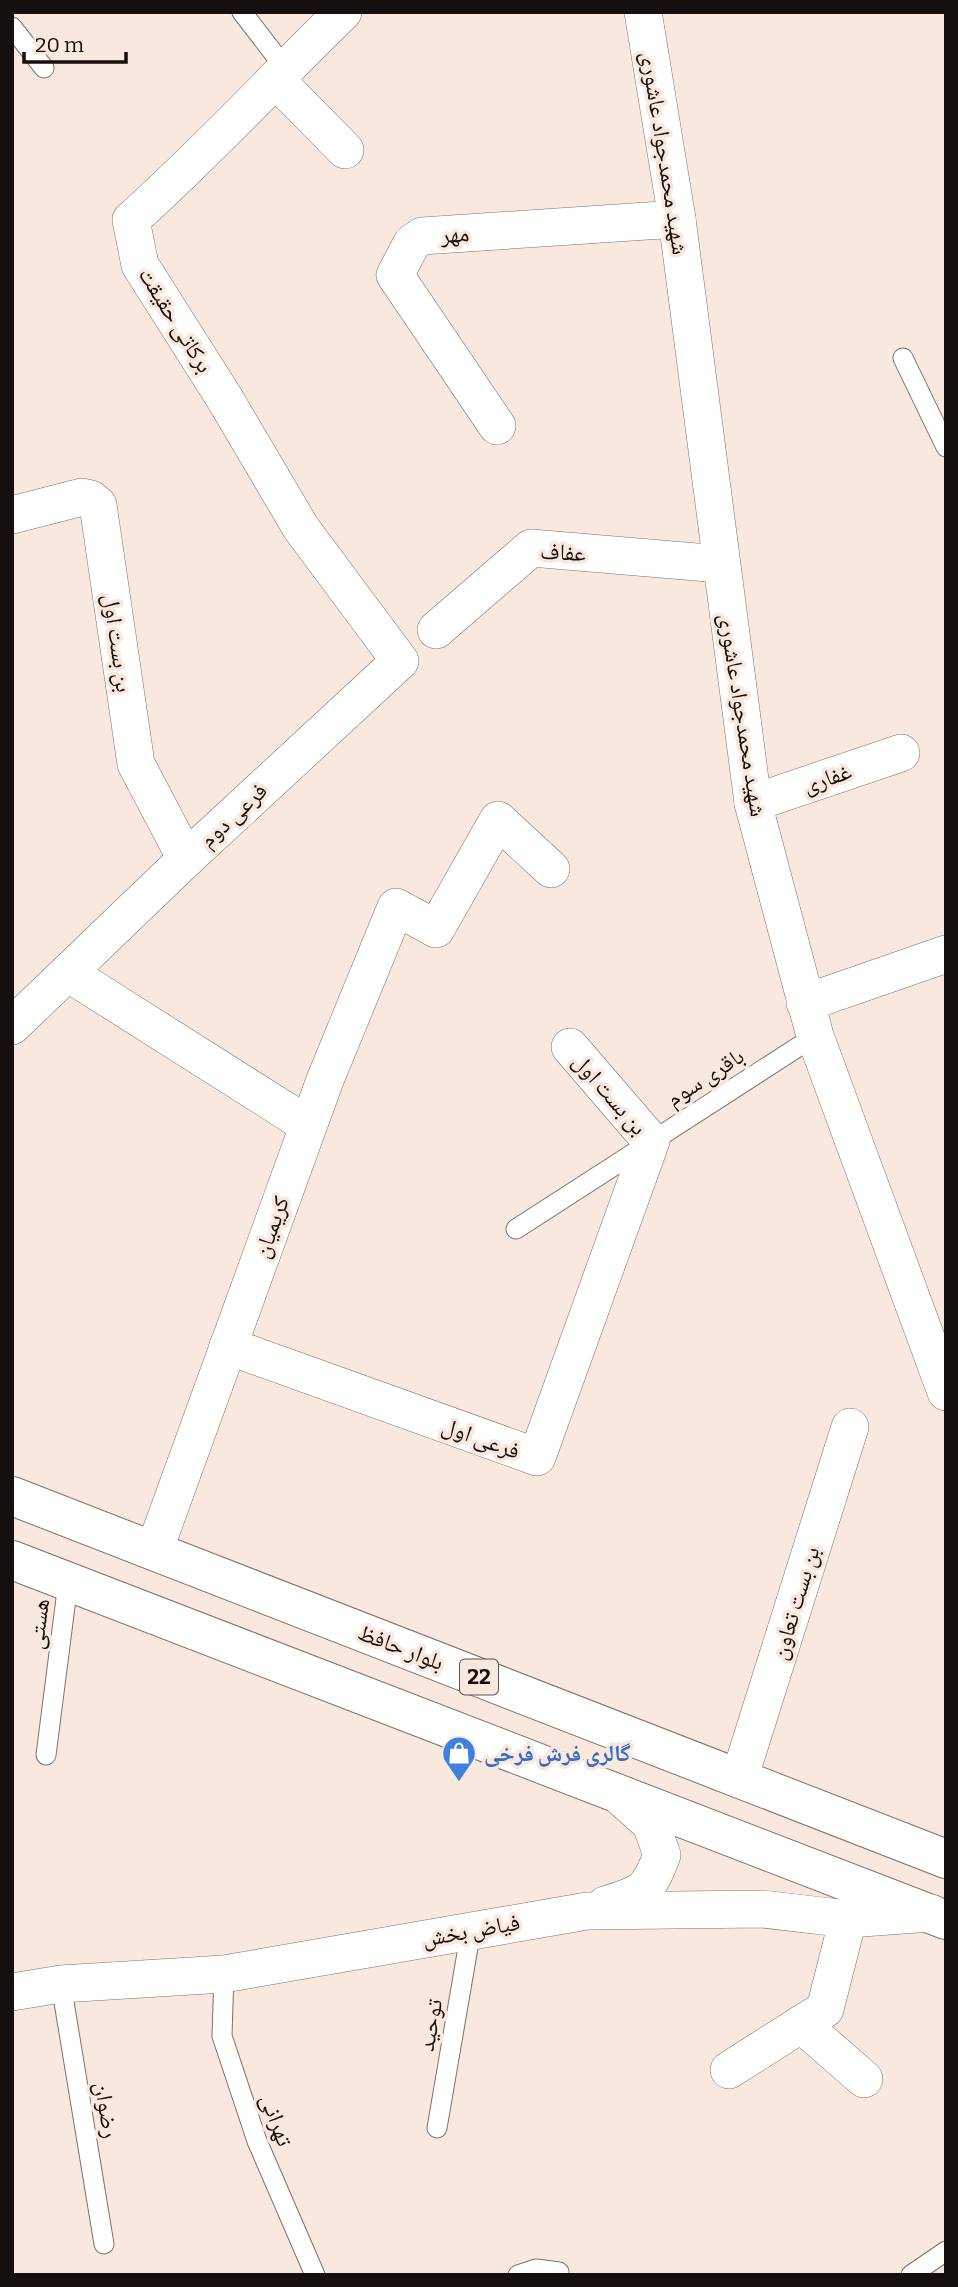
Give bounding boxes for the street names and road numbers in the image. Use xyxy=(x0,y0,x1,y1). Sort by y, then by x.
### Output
street label: شهید محمدجواد عاشوری xyxy=(635,49,695,257)
street label: مهر xyxy=(439,219,470,249)
street label: برکاتی حقیقت xyxy=(133,262,219,378)
street label: عفاف xyxy=(539,537,587,567)
street label: بن بست اول xyxy=(97,592,139,694)
street label: شهید محمدجواد عاشوری xyxy=(713,611,773,819)
street label: غفاری xyxy=(799,757,855,799)
street label: فرعی دوم xyxy=(193,777,274,855)
street label: باقری سوم xyxy=(661,1042,750,1114)
street label: بن بست اول xyxy=(567,1047,653,1141)
street label: کریمیان xyxy=(247,1192,295,1262)
street label: فرعی اول xyxy=(438,1411,524,1465)
street label: بن‌ بست تعاون xyxy=(765,1543,825,1663)
street label: هستی xyxy=(21,1597,55,1651)
street label: بلوار حافظ xyxy=(354,1618,448,1676)
road number: 22 xyxy=(460,1660,498,1694)
street label: فیاض بخش xyxy=(420,1908,522,1952)
street label: توحید xyxy=(412,1997,448,2053)
street label: رضوان xyxy=(89,2080,125,2140)
street label: تهرانی xyxy=(255,2090,299,2150)

